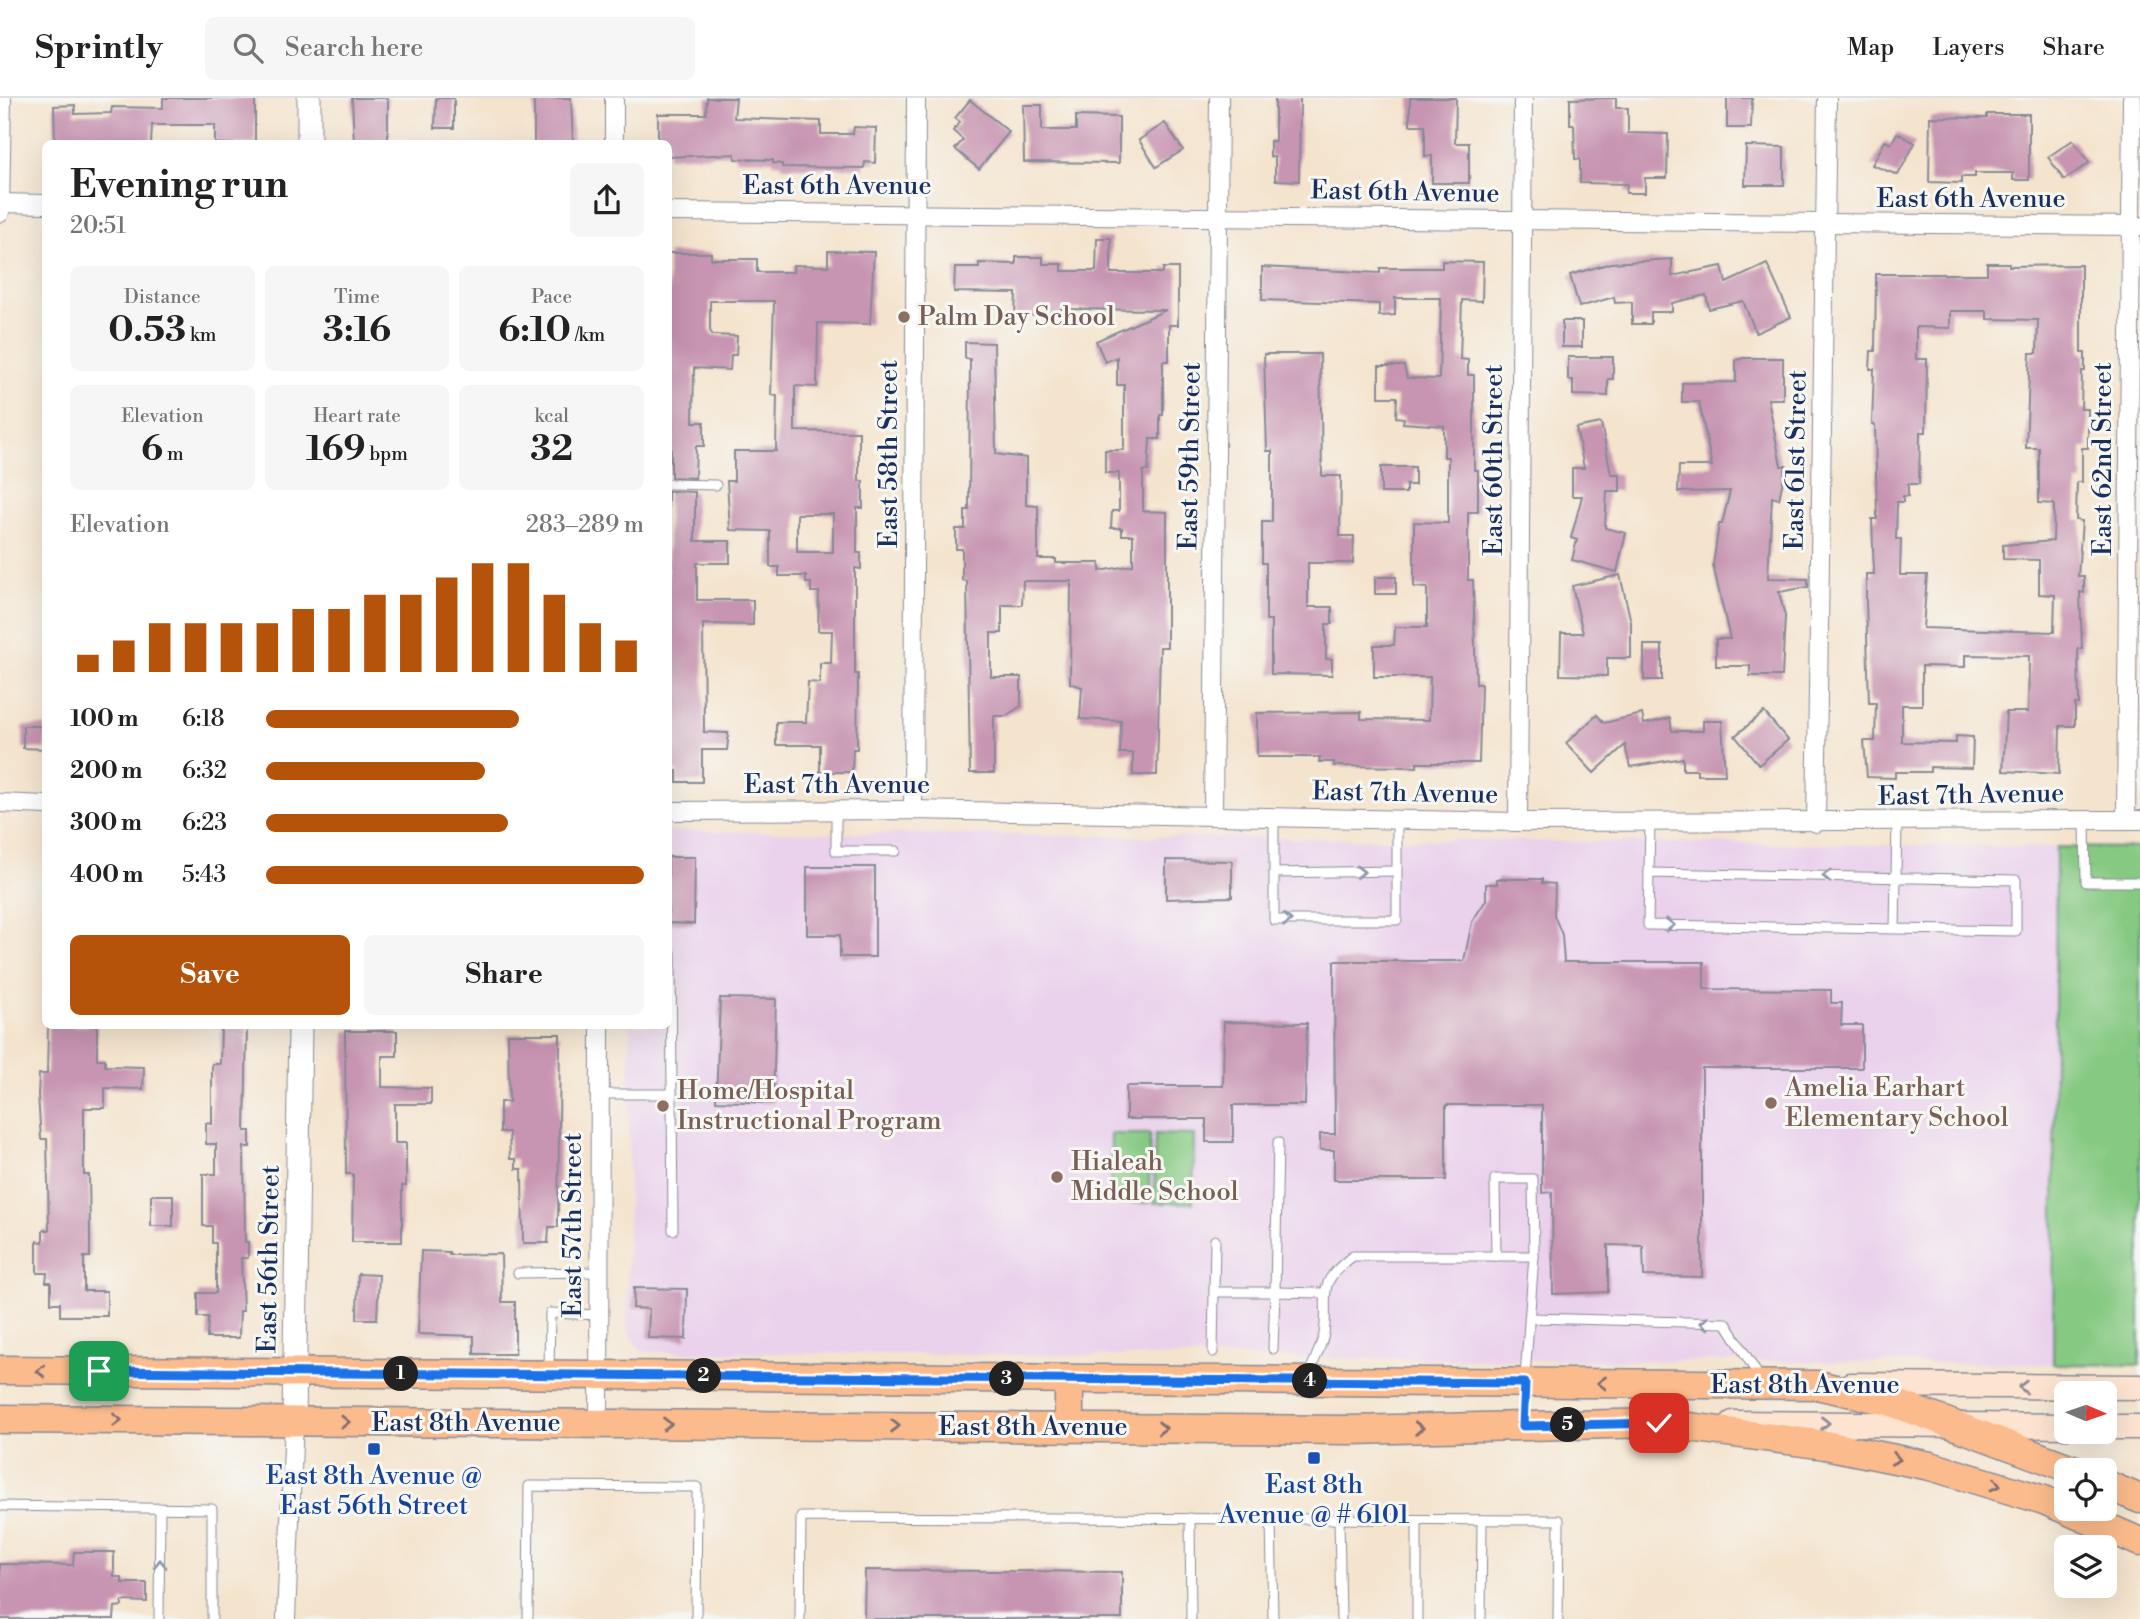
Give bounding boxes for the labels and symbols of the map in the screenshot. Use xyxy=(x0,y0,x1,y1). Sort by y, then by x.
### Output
street label: East 6th Avenue xyxy=(742,170,932,202)
street label: East 6th Avenue xyxy=(1310,174,1500,210)
street label: East 6th Avenue xyxy=(1876,183,2066,215)
place label: Palm Day School xyxy=(918,301,1115,333)
marker: Palm Day School xyxy=(896,309,912,325)
street label: East 58th Street xyxy=(873,360,905,548)
street label: East 59th Street xyxy=(1172,362,1208,550)
street label: East 62nd Street xyxy=(2087,362,2119,556)
street label: East 60th Street xyxy=(1478,364,1510,556)
street label: East 61st Street xyxy=(1778,370,1814,550)
street label: East 7th Avenue xyxy=(744,769,930,801)
street label: East 7th Avenue xyxy=(1312,775,1498,811)
street label: East 7th Avenue xyxy=(1878,777,2064,813)
one-way arrow xyxy=(1355,864,1365,880)
one-way arrow xyxy=(1822,869,1833,884)
one-way arrow xyxy=(1283,912,1293,928)
one-way arrow xyxy=(1666,917,1676,933)
place label: Amelia Earhart Elementary School xyxy=(1784,1072,2009,1134)
place label: Home/Hospital Instructional Program xyxy=(677,1075,942,1137)
marker: Amelia Earhart Elementary School xyxy=(1763,1095,1779,1111)
marker: Home/Hospital Instructional Program xyxy=(655,1098,671,1114)
street label: East 57th Street xyxy=(557,1133,589,1317)
place label: Hialeah Middle School xyxy=(1071,1146,1239,1208)
street label: East 56th Street xyxy=(251,1165,287,1353)
marker: Hialeah Middle School xyxy=(1049,1169,1065,1185)
one-way arrow xyxy=(1699,1315,1710,1330)
pin xyxy=(69,1341,129,1401)
pin: 1 xyxy=(384,1356,418,1392)
pin: 2 xyxy=(686,1358,722,1394)
pin: 3 xyxy=(990,1362,1024,1396)
one-way arrow xyxy=(35,1363,46,1378)
pin: 4 xyxy=(1292,1364,1328,1398)
street label: East 8th Avenue xyxy=(1710,1369,1900,1401)
one-way arrow xyxy=(1596,1375,1607,1391)
one-way arrow xyxy=(2017,1379,2028,1394)
north arrow xyxy=(2054,1381,2118,1444)
pin xyxy=(1629,1393,1689,1453)
street label: East 8th Avenue xyxy=(371,1407,561,1439)
pin: 5 xyxy=(1550,1408,1586,1442)
street label: East 8th Avenue xyxy=(938,1411,1128,1443)
one-way arrow xyxy=(112,1412,123,1428)
one-way arrow xyxy=(339,1414,350,1429)
one-way arrow xyxy=(1820,1415,1831,1431)
one-way arrow xyxy=(663,1416,673,1432)
one-way arrow xyxy=(890,1418,901,1434)
one-way arrow xyxy=(1157,1421,1168,1436)
one-way arrow xyxy=(1414,1421,1425,1436)
marker: East 8th Avenue @ East 56th Street xyxy=(366,1441,382,1457)
marker: East 8th Avenue @ # 6101 xyxy=(1306,1450,1322,1466)
one-way arrow xyxy=(1890,1450,1902,1465)
place label: East 8th Avenue @ East 56th Street xyxy=(266,1460,482,1522)
place label: East 8th Avenue @ # 6101 xyxy=(1218,1469,1409,1531)
one-way arrow xyxy=(1990,1477,2002,1492)
one-way arrow xyxy=(152,1558,168,1568)

